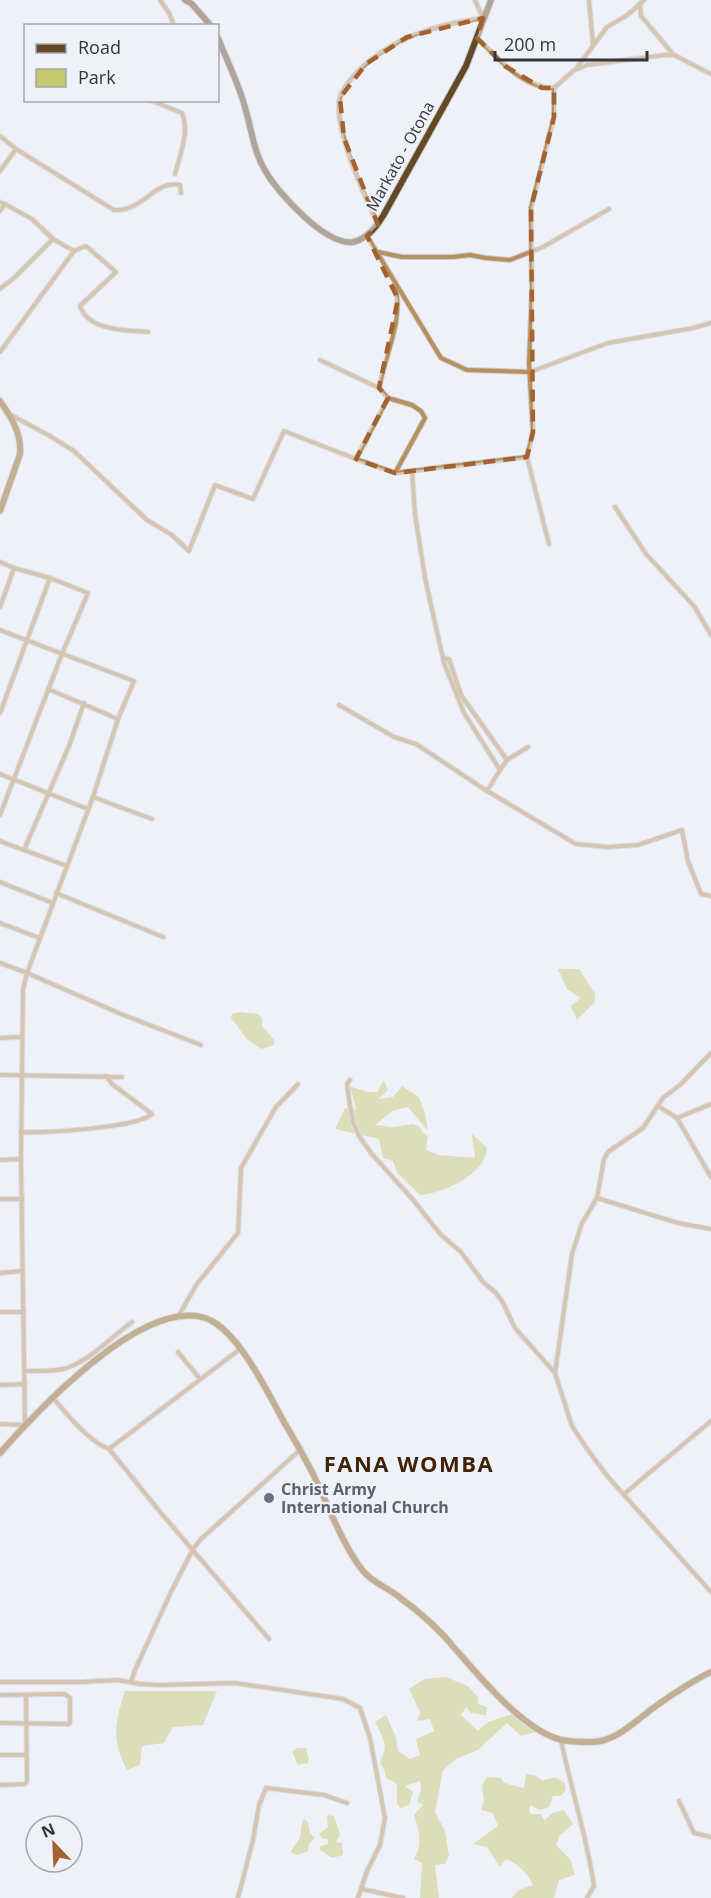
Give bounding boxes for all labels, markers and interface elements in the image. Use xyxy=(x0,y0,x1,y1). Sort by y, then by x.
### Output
legend xyxy=(24,24,219,102)
scale bar xyxy=(495,24,646,62)
text: 200 m xyxy=(504,32,556,56)
text: Road xyxy=(78,35,121,59)
text: Park xyxy=(78,65,116,89)
street label: Markato - Otona xyxy=(361,97,439,215)
district label: FANA WOMBA xyxy=(324,1448,494,1478)
place label: Christ Army International Church xyxy=(281,1478,449,1518)
marker: Christ Army International Church xyxy=(262,1491,276,1505)
north arrow xyxy=(24,1814,84,1874)
text: N xyxy=(38,1818,58,1843)

